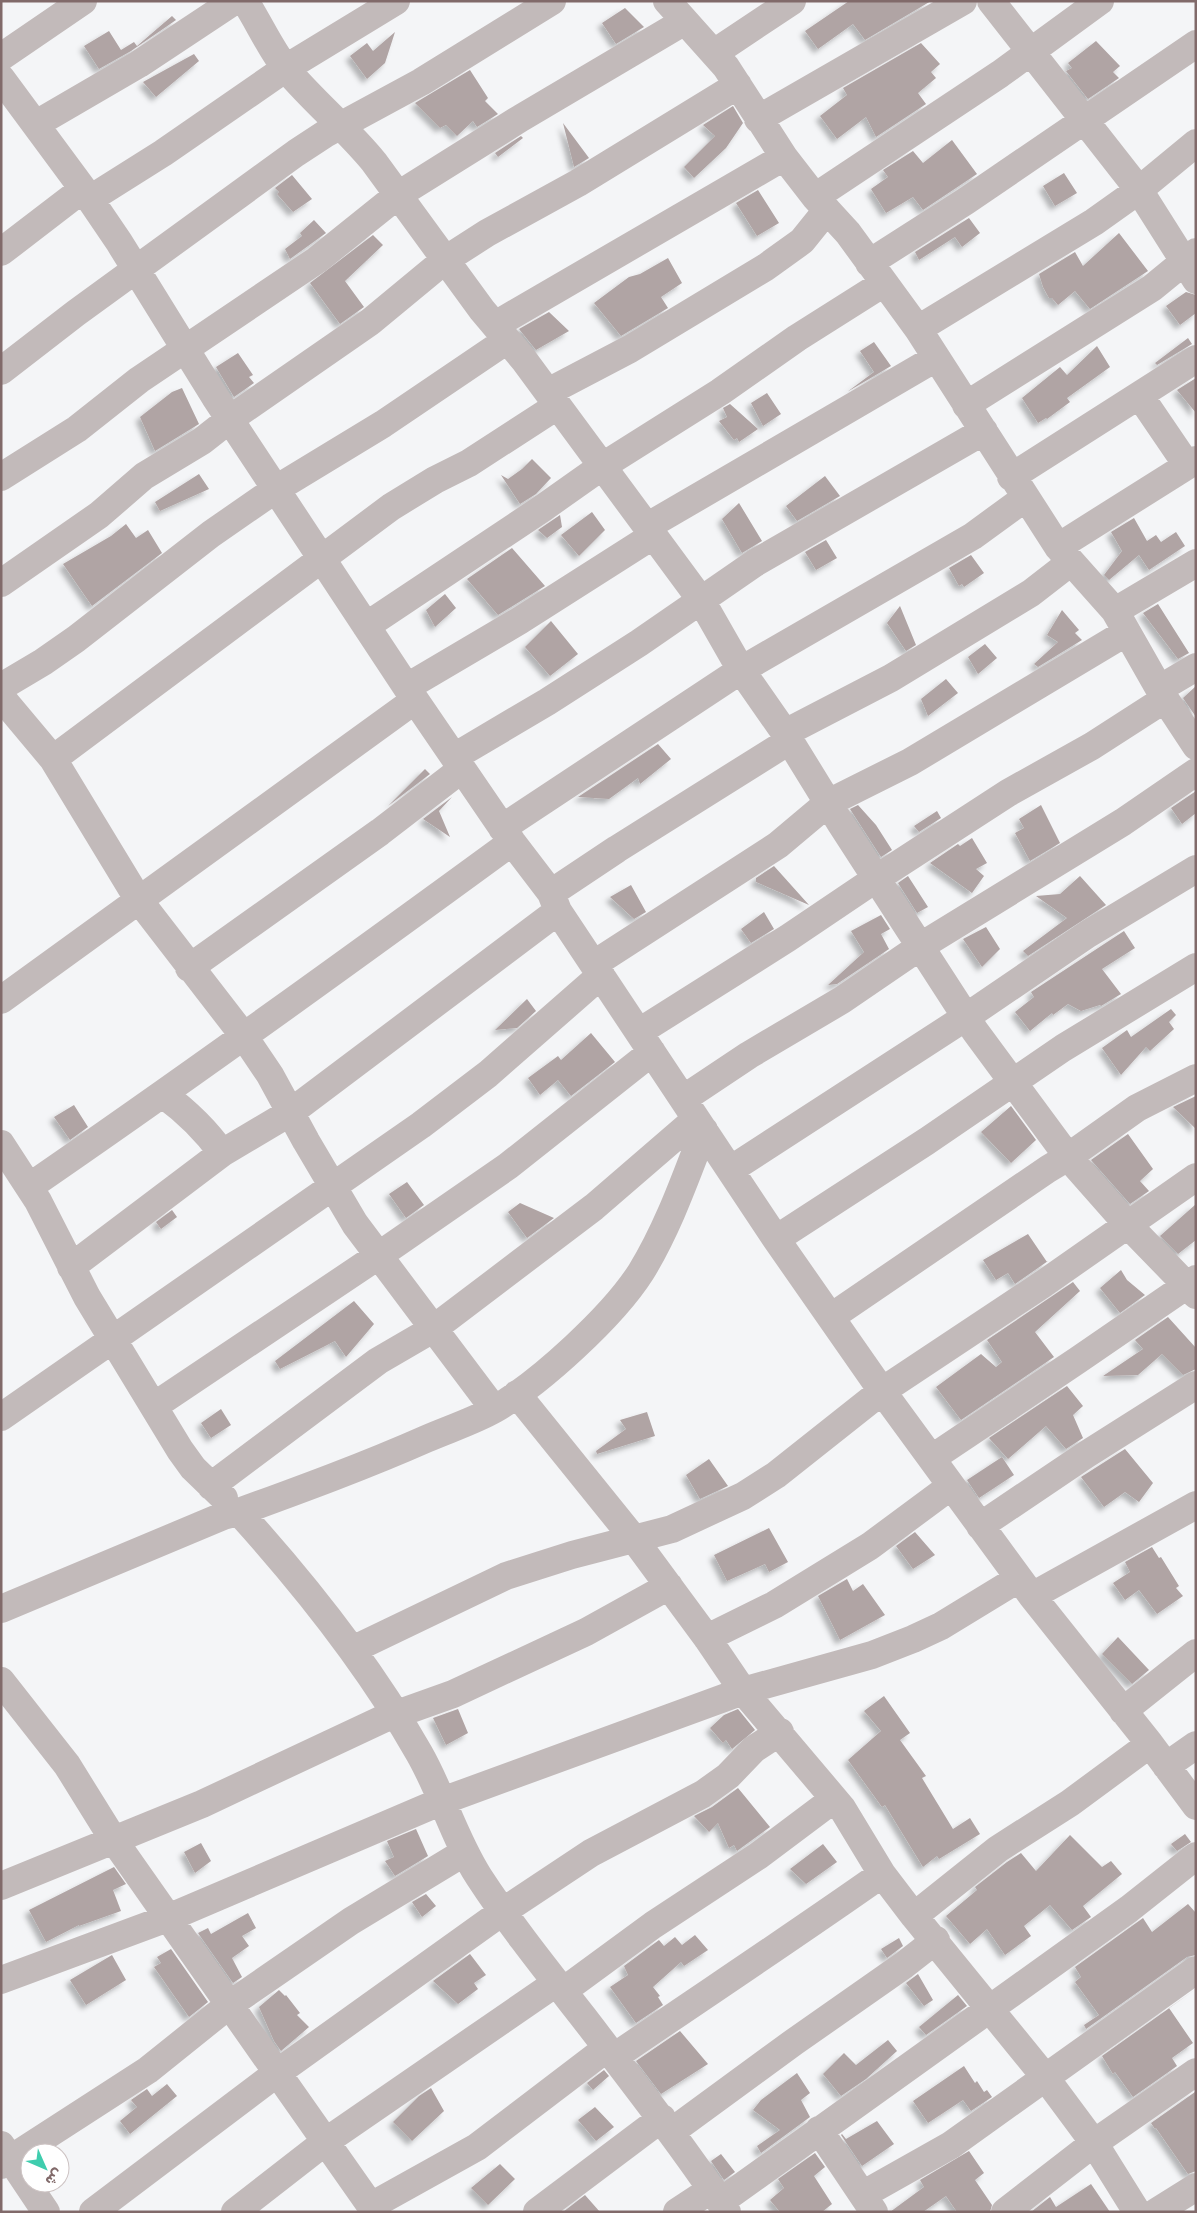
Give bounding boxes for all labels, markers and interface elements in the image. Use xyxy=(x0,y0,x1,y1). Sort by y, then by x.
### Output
north arrow xyxy=(20,2143,70,2193)
text: ش xyxy=(41,2165,66,2189)

